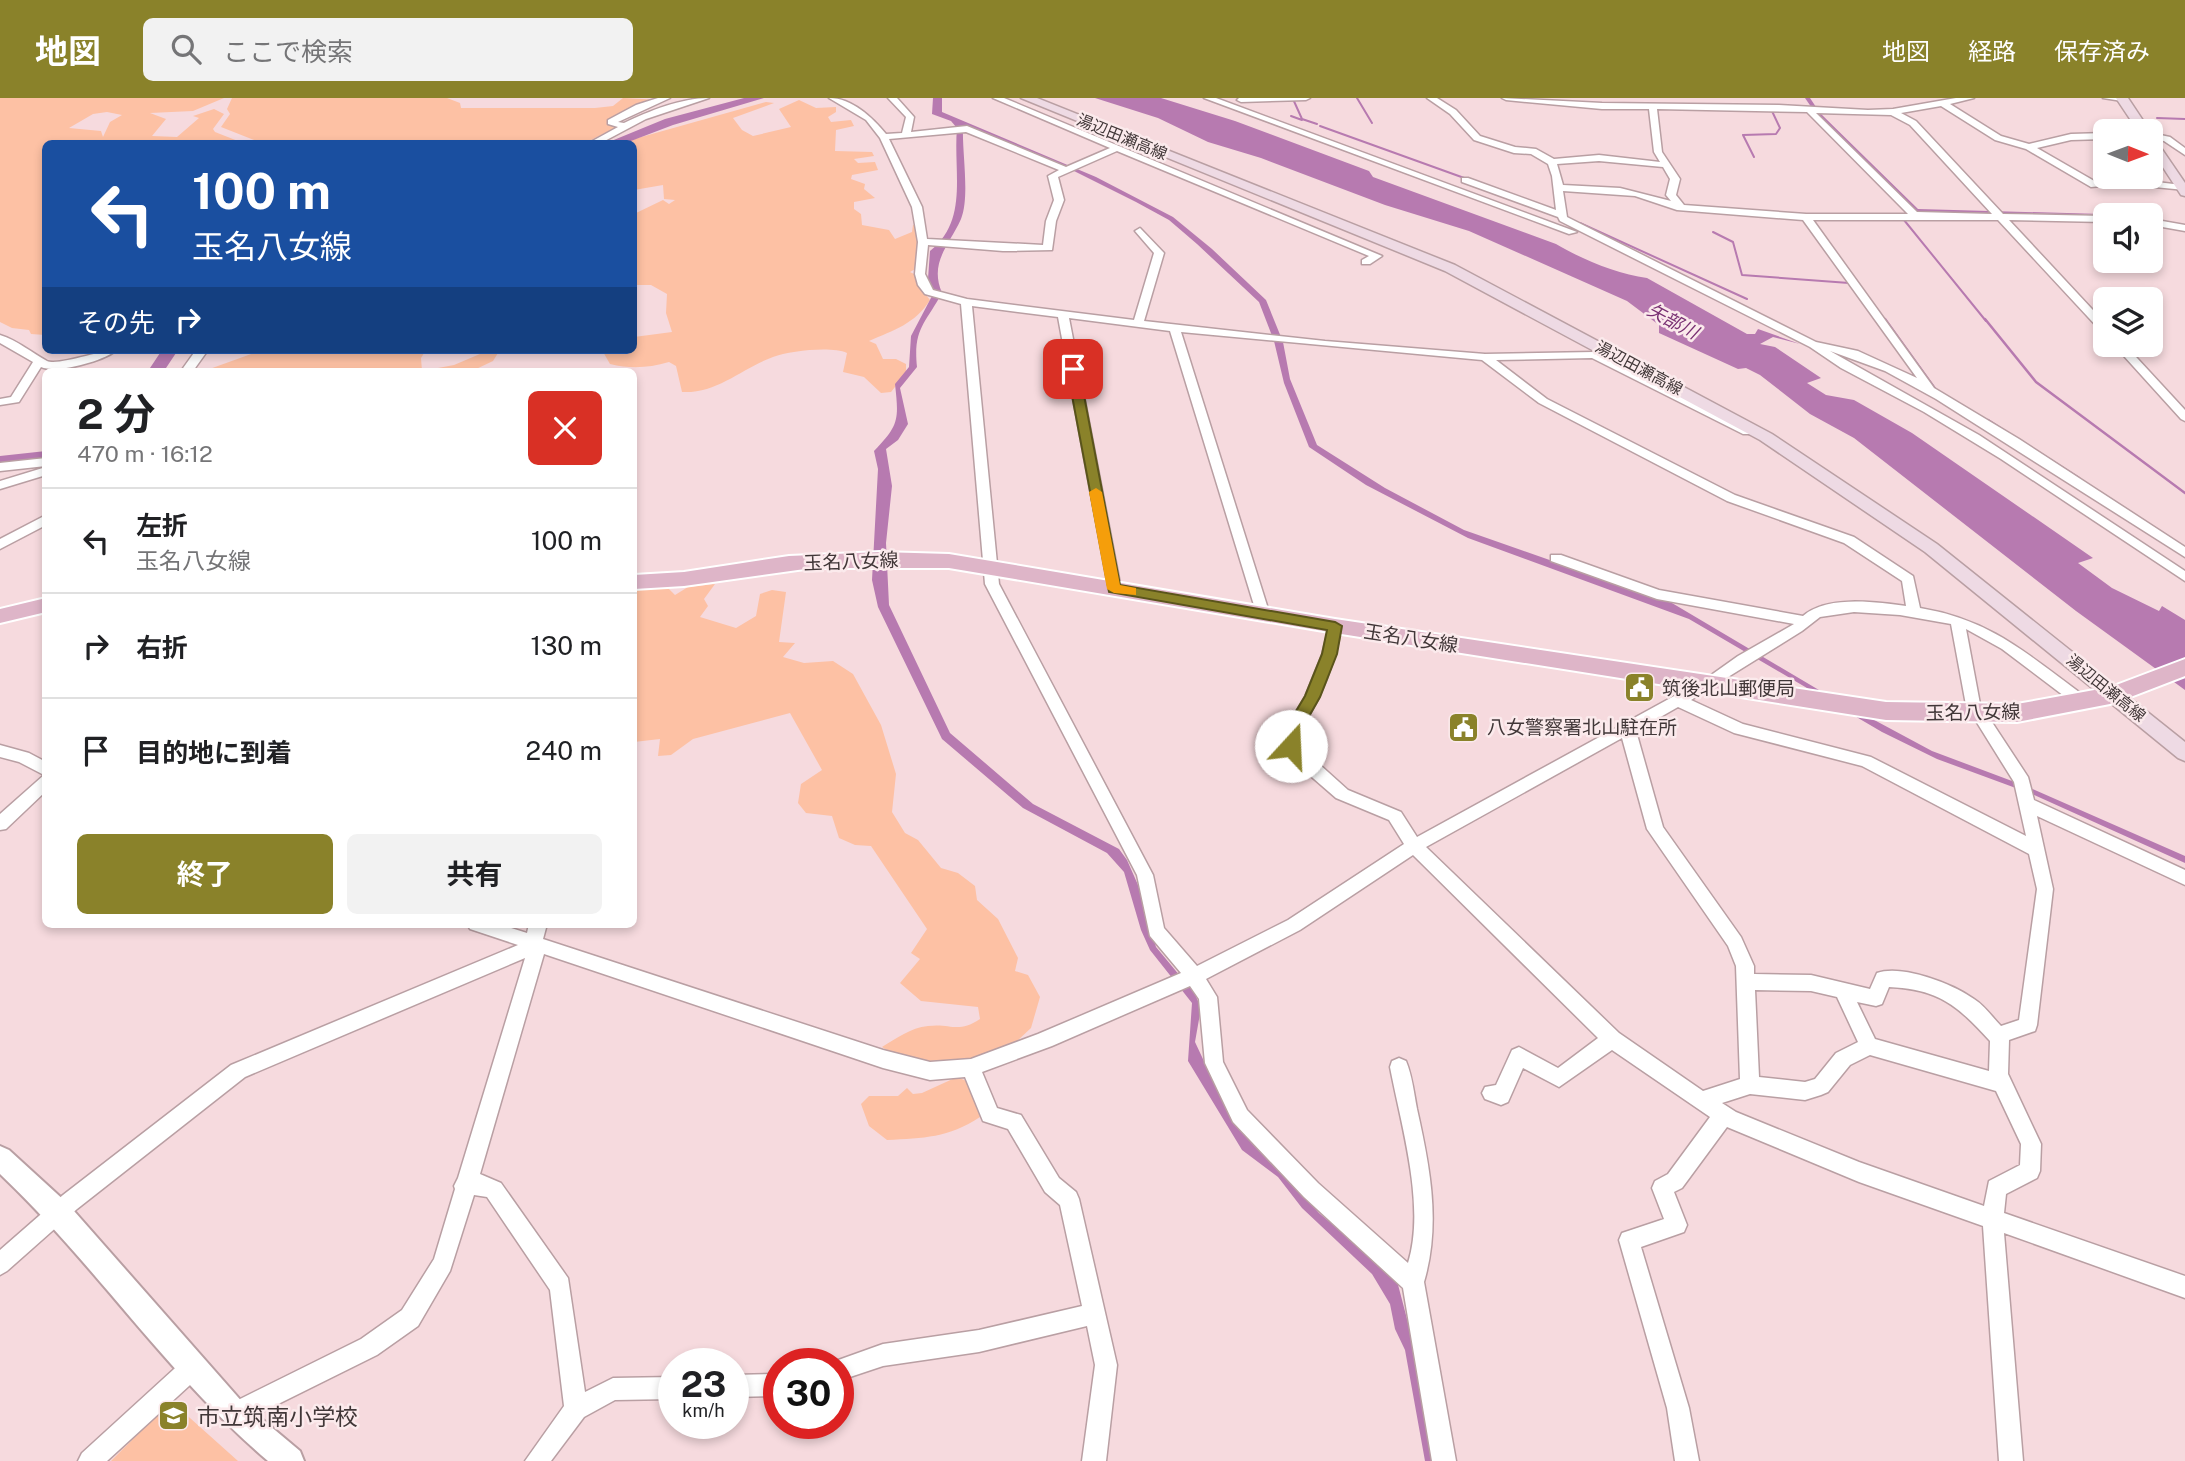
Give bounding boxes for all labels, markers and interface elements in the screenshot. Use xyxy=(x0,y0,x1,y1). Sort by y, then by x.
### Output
search box xyxy=(143,18,633,81)
icon: search xyxy=(167,30,205,68)
text: 地図 xyxy=(35,32,101,70)
text: ここで検索 xyxy=(223,36,353,67)
text: 地図 xyxy=(1882,37,1930,65)
text: 経路 xyxy=(1968,37,2016,65)
text: 保存済み xyxy=(2054,37,2150,65)
street label: 湯辺田瀬高線 xyxy=(1074,110,1170,164)
north arrow xyxy=(2093,119,2163,189)
map controls xyxy=(2093,119,2163,357)
text: 100 m xyxy=(192,162,331,220)
icon: left xyxy=(77,168,168,259)
button: sound xyxy=(2093,203,2163,273)
text: 玉名八女線 xyxy=(192,228,352,265)
button: layers xyxy=(2093,287,2163,357)
water label: 矢部川 xyxy=(1644,299,1704,344)
icon: right xyxy=(169,301,207,339)
text: その先 xyxy=(77,307,155,338)
street label: 湯辺田瀬高線 xyxy=(1592,337,1686,399)
pin xyxy=(1043,339,1103,399)
icon: arrive xyxy=(1054,350,1092,388)
text: 2 分 xyxy=(77,389,155,438)
button: close xyxy=(528,391,602,465)
text: 470 m · 16:12 xyxy=(77,440,213,467)
text: 左折 xyxy=(136,510,188,541)
icon: left xyxy=(77,522,115,560)
text: 100 m xyxy=(531,525,602,556)
text: 玉名八女線 xyxy=(136,547,251,574)
street label: 玉名八女線 xyxy=(803,548,899,574)
street label: 玉名八女線 xyxy=(1362,620,1460,656)
icon: right xyxy=(77,627,115,665)
text: 130 m xyxy=(530,630,602,661)
text: 右折 xyxy=(136,632,188,663)
street label: 湯辺田瀬高線 xyxy=(2063,650,2149,726)
public building icon: 筑後北山郵便局 xyxy=(1622,671,1656,705)
place label: 筑後北山郵便局 xyxy=(1662,677,1795,699)
street label: 玉名八女線 xyxy=(1925,700,2021,724)
position arrow xyxy=(1254,709,1328,783)
public building icon: 八女警察署北山駐在所 xyxy=(1447,710,1481,744)
place label: 八女警察署北山駐在所 xyxy=(1487,716,1677,738)
icon: arrive xyxy=(77,732,115,770)
text: 240 m xyxy=(525,735,602,766)
text: 目的地に到着 xyxy=(136,737,292,768)
button: 終了 xyxy=(77,834,333,914)
button: 共有 xyxy=(347,834,602,914)
speed limit sign: 30 xyxy=(763,1348,854,1439)
text: 23 xyxy=(681,1364,726,1405)
school or university icon: 市立筑南小学校 xyxy=(157,1399,191,1433)
text: km/h xyxy=(682,1400,725,1421)
place label: 市立筑南小学校 xyxy=(197,1403,358,1430)

